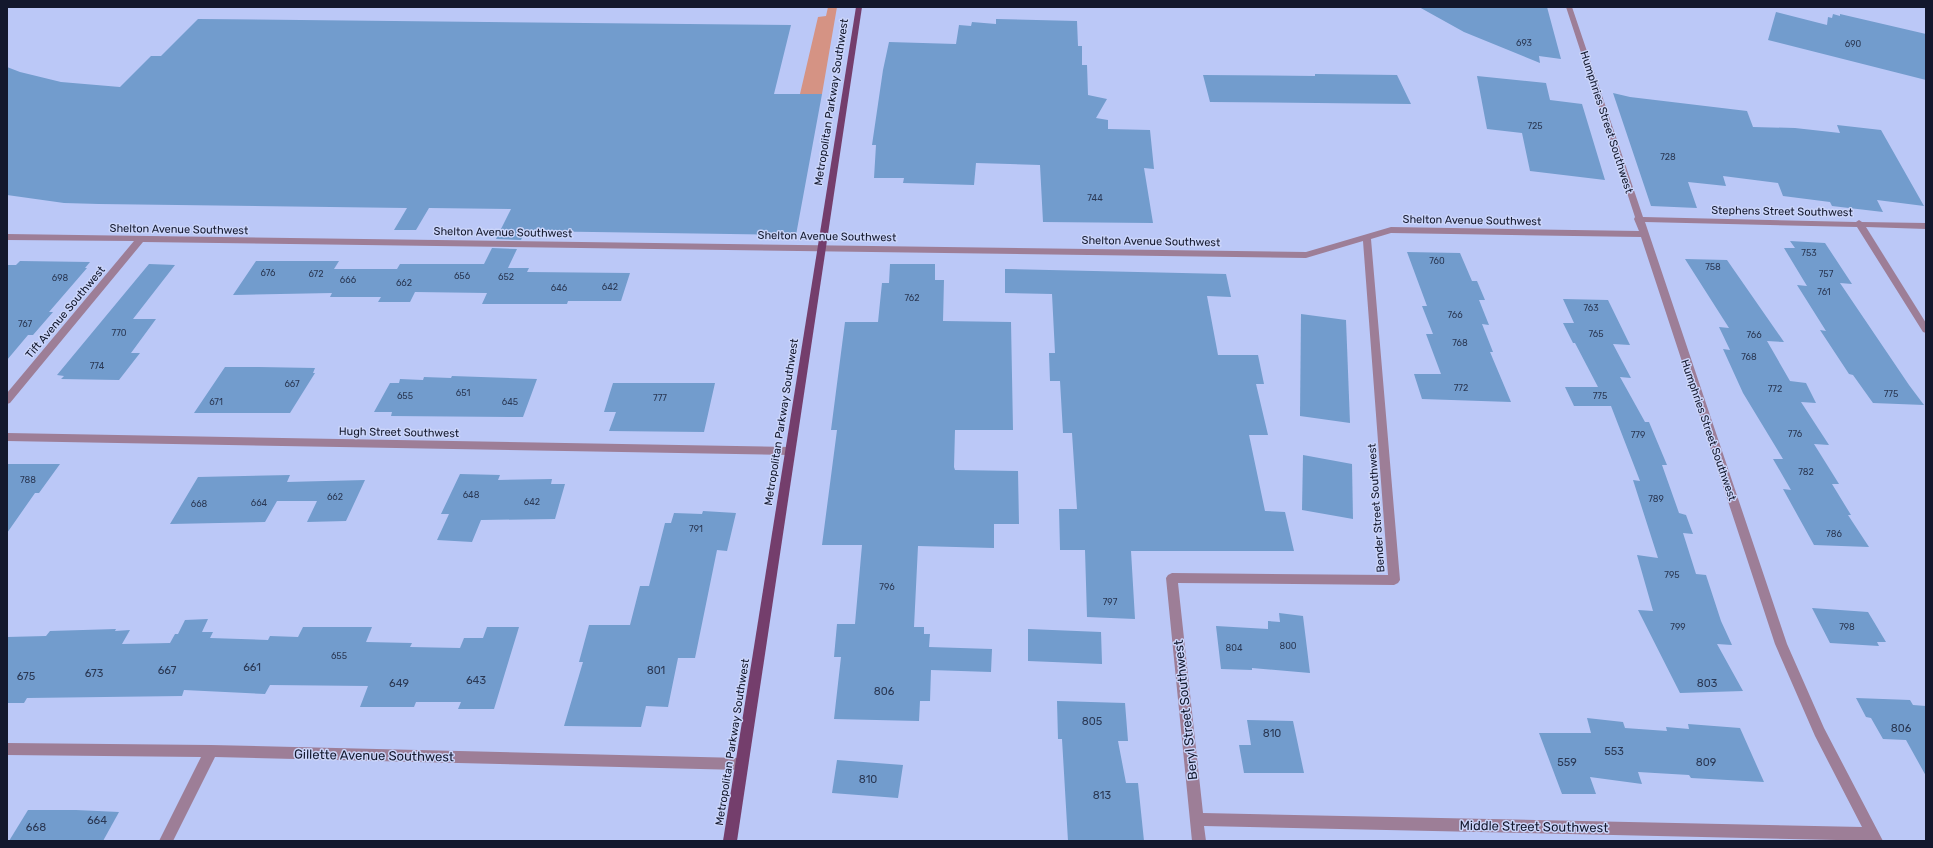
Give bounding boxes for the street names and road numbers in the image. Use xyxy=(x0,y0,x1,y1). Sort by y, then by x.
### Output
street label: Metropolitan Parkway Southwest xyxy=(812,17,851,187)
street label: Humphries Street Southwest xyxy=(1577,49,1636,196)
street label: Stephens Street Southwest xyxy=(1711,204,1854,219)
street label: Shelton Avenue Southwest xyxy=(1403,213,1542,228)
street label: Shelton Avenue Southwest xyxy=(110,222,249,237)
street label: Shelton Avenue Southwest xyxy=(434,225,573,240)
street label: Shelton Avenue Southwest xyxy=(758,229,897,244)
street label: Shelton Avenue Southwest xyxy=(1082,234,1221,249)
street label: Tift Avenue Southwest xyxy=(23,263,108,361)
street label: Metropolitan Parkway Southwest xyxy=(762,337,801,507)
street label: Humphries Street Southwest xyxy=(1678,358,1739,503)
street label: Hugh Street Southwest xyxy=(339,425,460,440)
street label: Bender Street Southwest xyxy=(1365,442,1387,573)
street label: Beryl Street Southwest xyxy=(1171,639,1200,781)
street label: Metropolitan Parkway Southwest xyxy=(713,657,752,827)
street label: Gillette Avenue Southwest xyxy=(294,747,454,764)
street label: Middle Street Southwest xyxy=(1459,818,1609,835)

